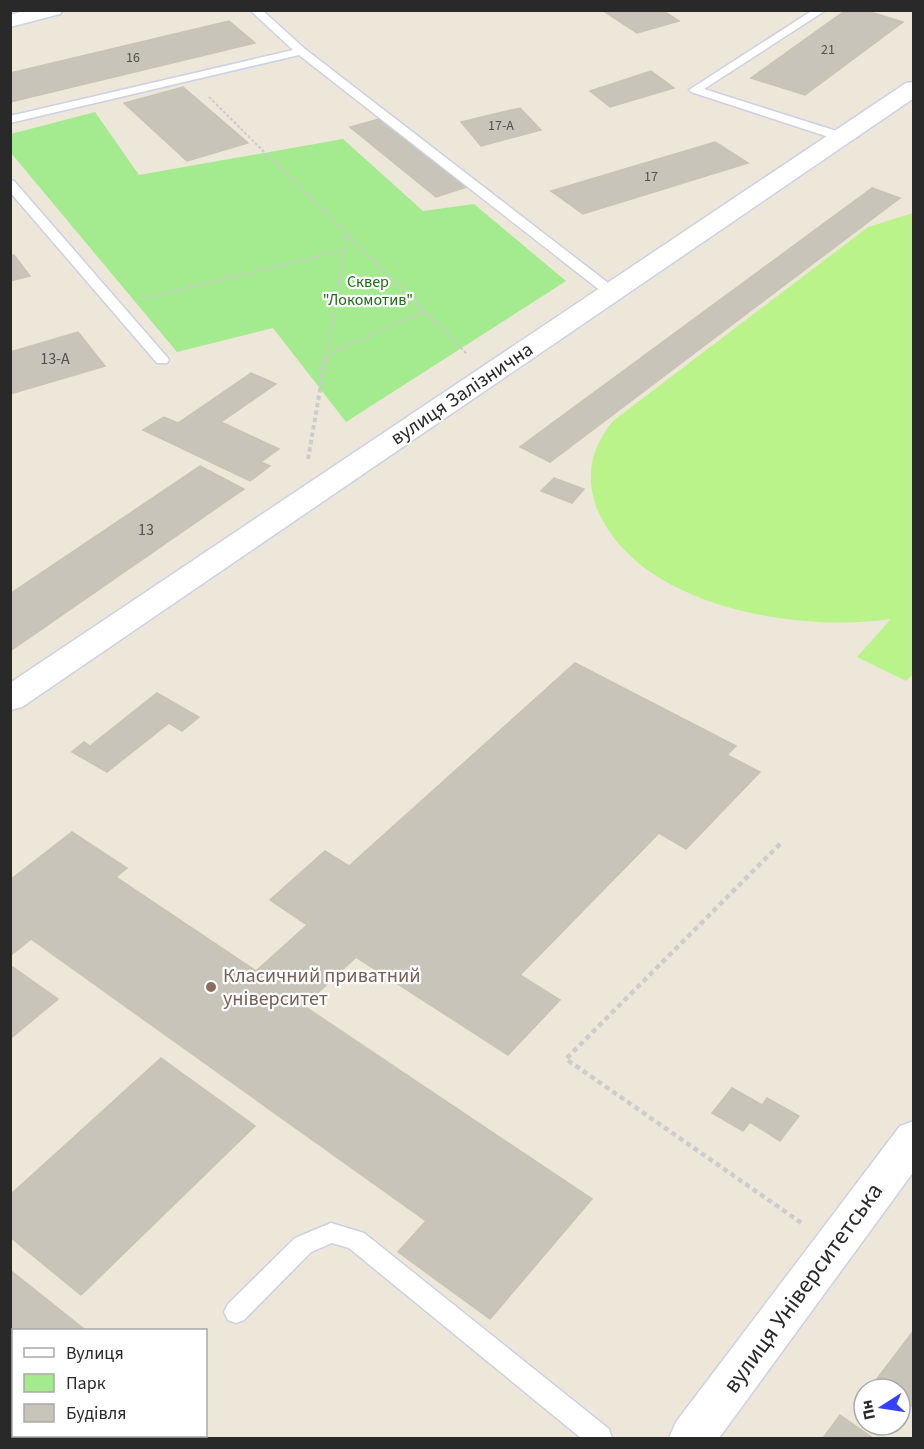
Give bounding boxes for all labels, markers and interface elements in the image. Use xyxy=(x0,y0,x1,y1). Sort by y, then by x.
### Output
house number: 21 xyxy=(821,40,835,60)
house number: 16 xyxy=(126,48,140,68)
house number: 17-А xyxy=(488,116,514,136)
house number: 17 xyxy=(644,167,658,187)
park label: Сквер "Локомотив" xyxy=(323,271,413,311)
street label: вулиця Залізнична xyxy=(385,336,539,452)
house number: 13-А xyxy=(40,348,70,370)
house number: 13 xyxy=(138,519,154,541)
place label: Класичний приватний університет xyxy=(223,962,421,1013)
marker: Класичний приватний університет xyxy=(204,980,218,994)
street label: вулиця Університетська xyxy=(715,1176,891,1400)
legend xyxy=(12,1329,207,1437)
text: Вулиця xyxy=(66,1341,124,1366)
text: Парк xyxy=(66,1371,106,1396)
north arrow xyxy=(852,1377,912,1437)
text: Пн xyxy=(855,1398,881,1422)
text: Будівля xyxy=(66,1401,126,1426)

